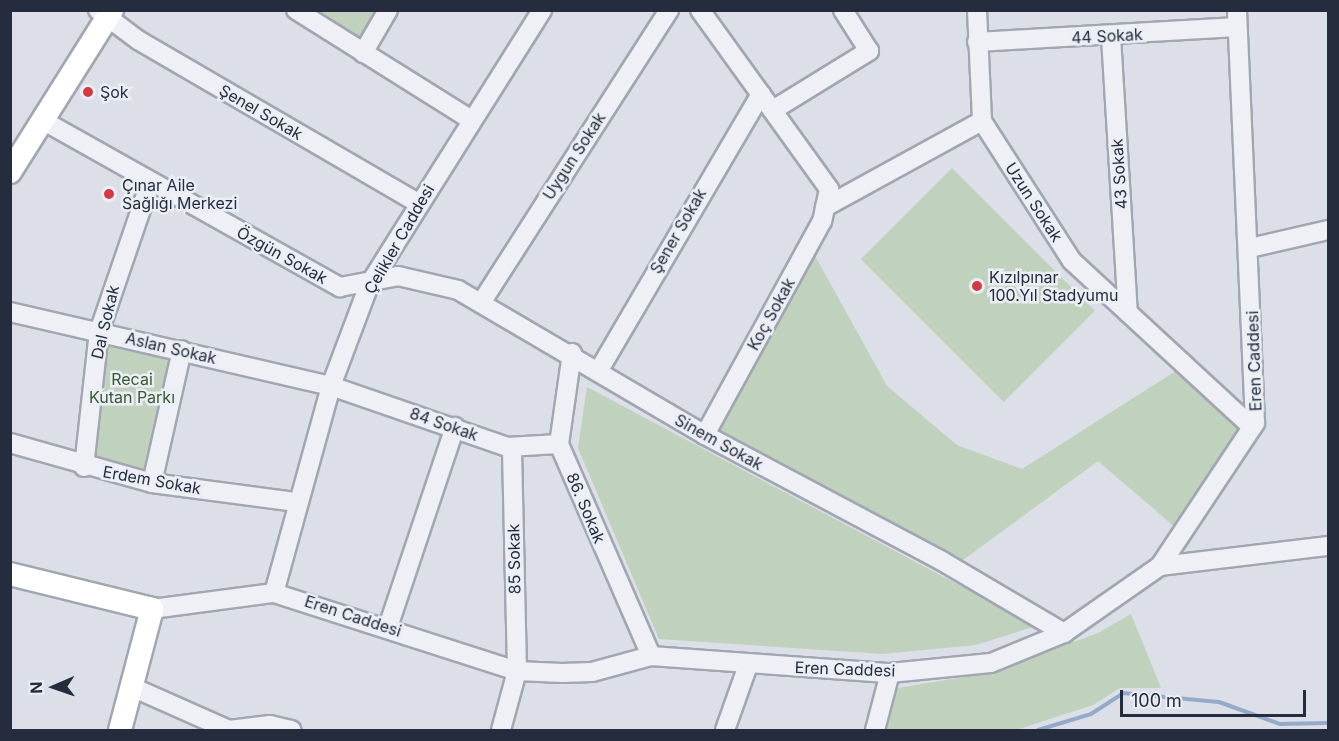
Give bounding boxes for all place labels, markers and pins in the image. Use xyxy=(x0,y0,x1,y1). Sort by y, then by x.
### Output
place label: Şok xyxy=(100,82,129,102)
marker: Şok xyxy=(81,85,95,99)
place label: Çınar Aile Sağlığı Merkezi xyxy=(122,175,237,213)
marker: Çınar Aile Sağlığı Merkezi xyxy=(100,185,118,203)
place label: Kızılpınar 100.Yıl Stadyumu xyxy=(989,267,1118,305)
marker: Kızılpınar 100.Yıl Stadyumu xyxy=(970,279,984,293)

